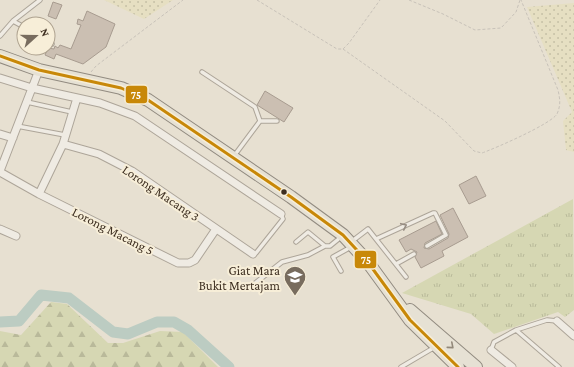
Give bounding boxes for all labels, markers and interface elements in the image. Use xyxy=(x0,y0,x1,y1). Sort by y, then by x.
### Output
north arrow xyxy=(16,16,56,56)
text: N xyxy=(38,27,52,39)
line badge: 75 xyxy=(125,85,148,104)
text: 75 xyxy=(131,89,141,101)
street label: Lorong Macang 3 xyxy=(120,162,202,224)
unlabelled marker xyxy=(279,187,289,197)
street label: Lorong Macang 5 xyxy=(70,204,156,258)
one-way arrow xyxy=(400,223,408,231)
line badge: 75 xyxy=(354,250,377,269)
text: 75 xyxy=(361,254,371,266)
place label: Giat Mara Bukit Mertajam xyxy=(199,263,281,294)
school or university icon: Giat Mara Bukit Mertajam xyxy=(282,264,308,297)
one-way arrow xyxy=(447,341,454,348)

